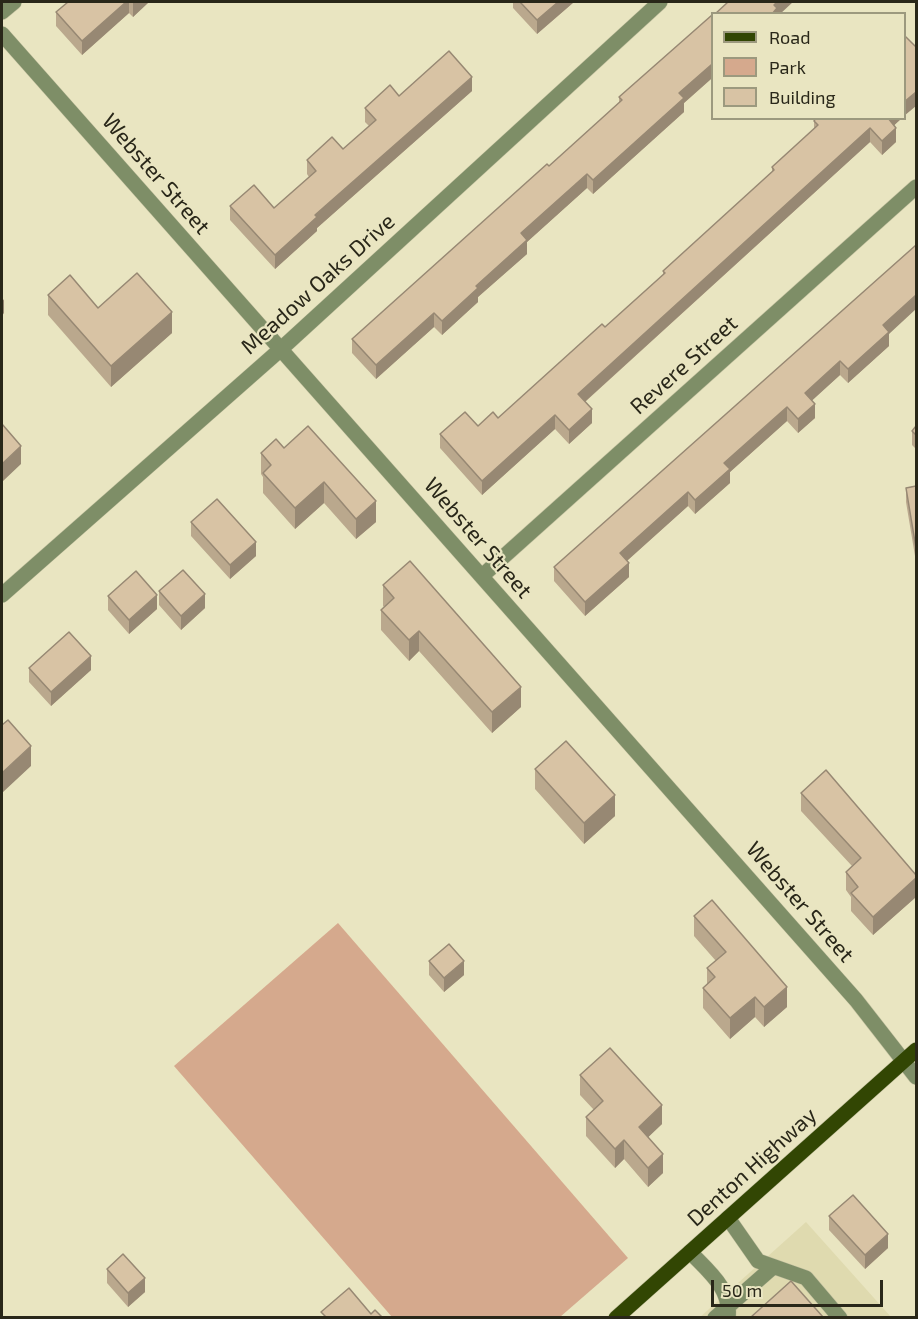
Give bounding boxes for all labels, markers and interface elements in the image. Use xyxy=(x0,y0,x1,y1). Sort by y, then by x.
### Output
legend xyxy=(711,12,906,120)
text: Road xyxy=(769,26,810,48)
text: Park xyxy=(769,56,806,78)
text: Building xyxy=(769,86,836,108)
street label: Webster Street xyxy=(96,108,216,240)
street label: Meadow Oaks Drive xyxy=(236,208,400,360)
street label: Revere Street xyxy=(625,310,743,420)
street label: Webster Street xyxy=(418,472,538,604)
street label: Webster Street xyxy=(740,836,860,968)
street label: Denton Highway xyxy=(682,1102,822,1232)
scale bar xyxy=(714,1268,886,1306)
text: 50 m xyxy=(722,1279,762,1301)

